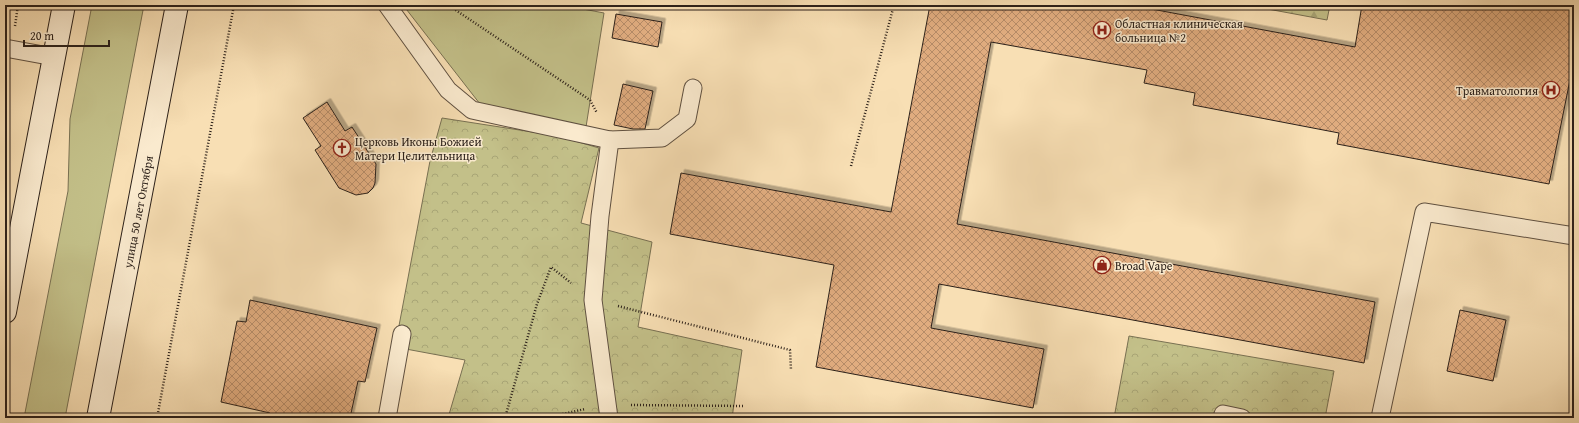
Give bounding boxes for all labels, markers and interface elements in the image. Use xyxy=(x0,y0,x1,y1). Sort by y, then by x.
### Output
place label: Областная клиническая больница №2 xyxy=(1115,15,1243,46)
hospital icon: Областная клиническая больница №2 xyxy=(1092,20,1112,40)
scale bar xyxy=(24,22,109,48)
text: 20 m xyxy=(30,27,54,44)
hospital icon: Травматология xyxy=(1541,80,1561,100)
place label: Травматология xyxy=(1456,82,1538,99)
place label: Церковь Иконы Божией Матери Целительница xyxy=(355,133,482,164)
church icon: Церковь Иконы Божией Матери Целительница xyxy=(332,138,352,158)
street label: улица 50 лет Октября xyxy=(118,154,157,270)
shop icon: Broad Vape xyxy=(1092,255,1112,275)
place label: Broad Vape xyxy=(1115,257,1173,274)

